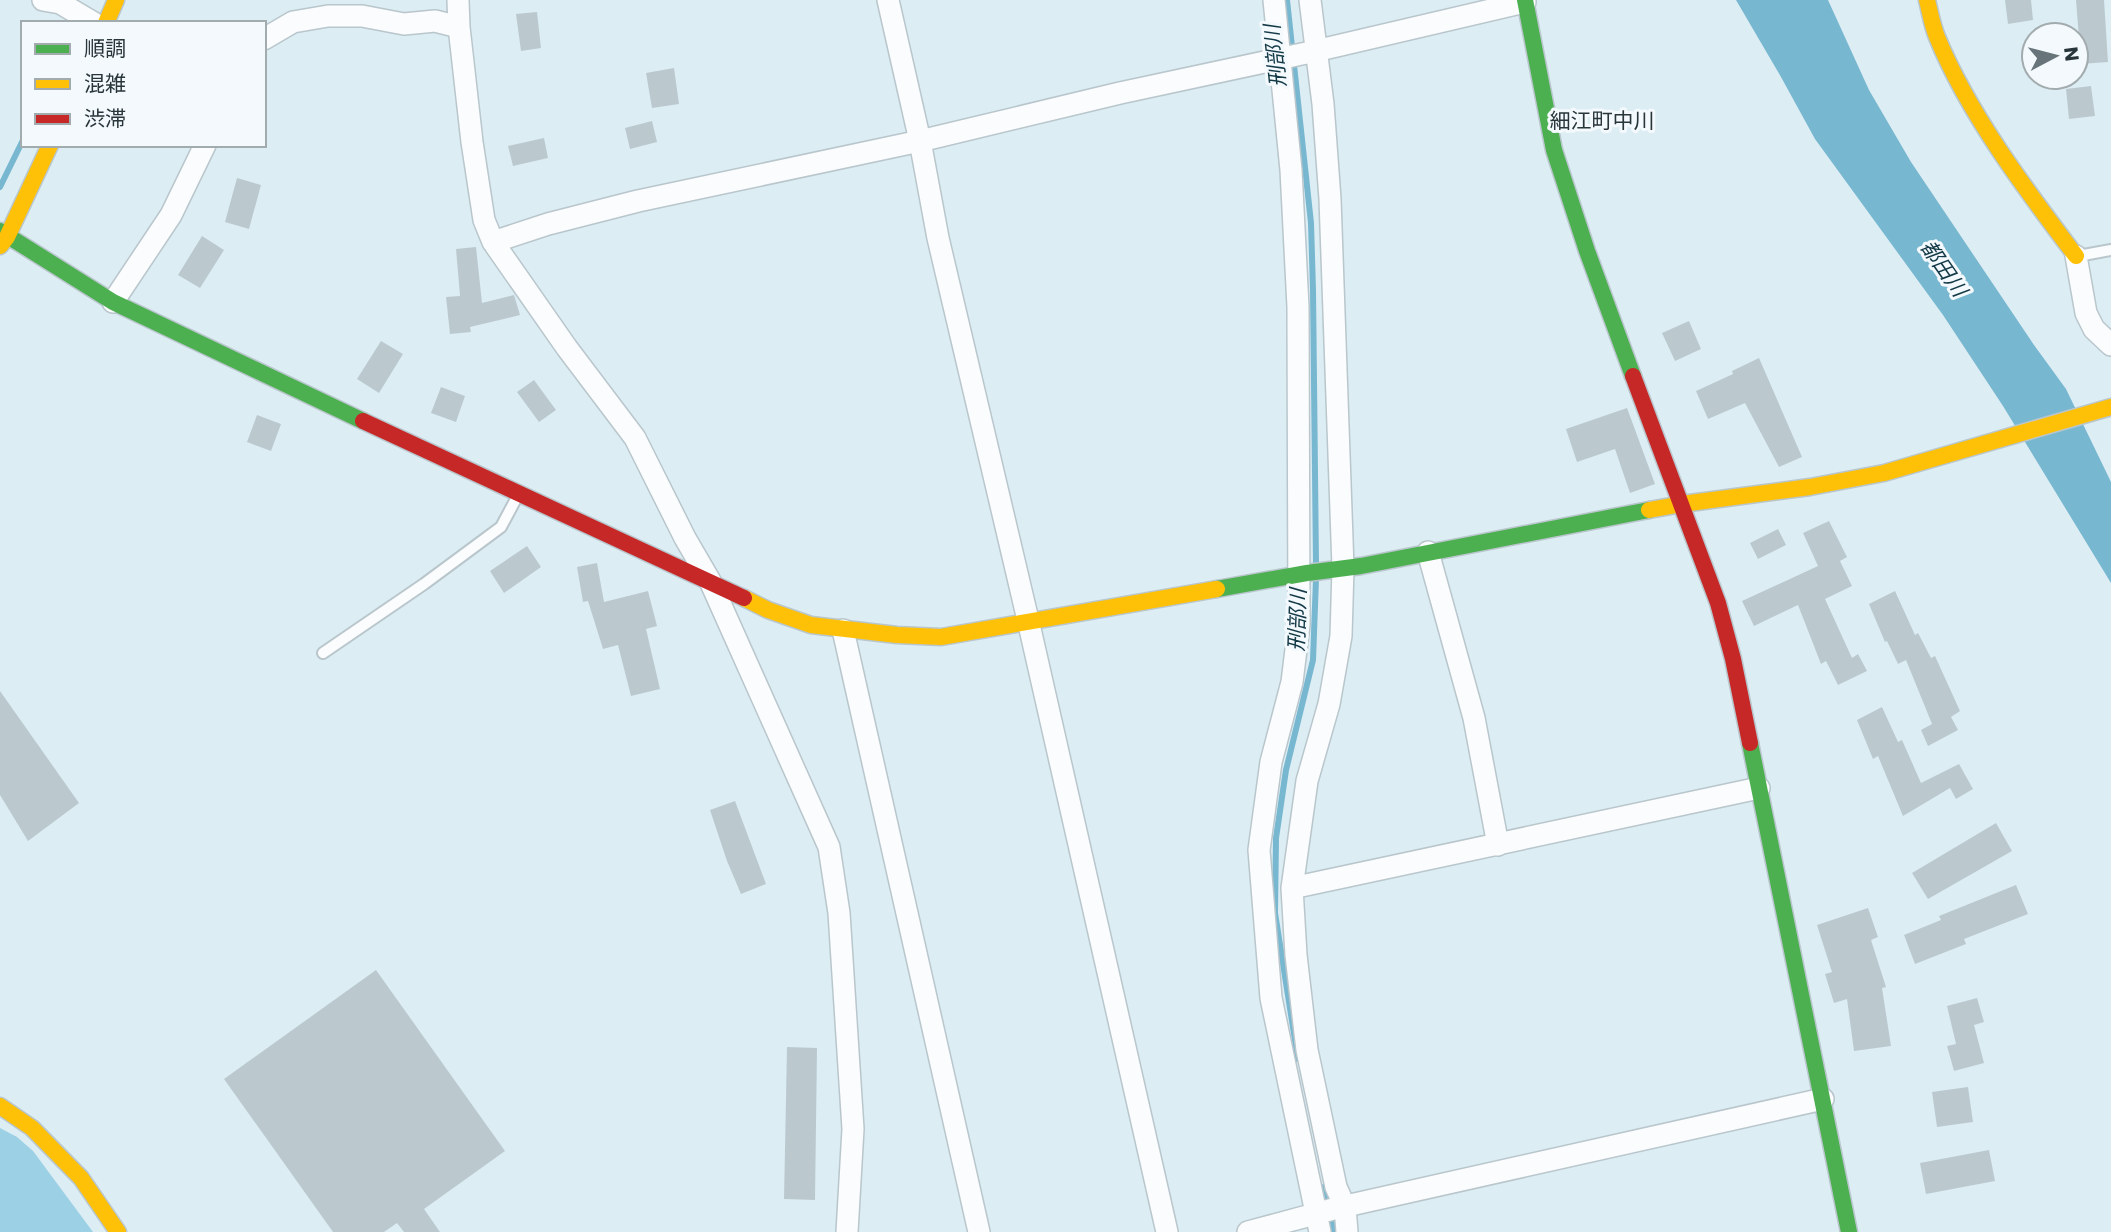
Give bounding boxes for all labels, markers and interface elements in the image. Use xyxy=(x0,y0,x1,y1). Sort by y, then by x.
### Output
legend xyxy=(21,21,266,147)
water label: 刑部川 xyxy=(1257,21,1293,89)
north arrow xyxy=(2020,21,2090,91)
text: 順調 xyxy=(84,34,126,63)
text: N xyxy=(2057,45,2086,63)
text: 混雑 xyxy=(84,69,126,98)
text: 渋滞 xyxy=(84,104,126,133)
district label: 細江町中川 xyxy=(1550,106,1655,135)
water label: 都田川 xyxy=(1914,234,1975,304)
water label: 刑部川 xyxy=(1281,586,1313,652)

